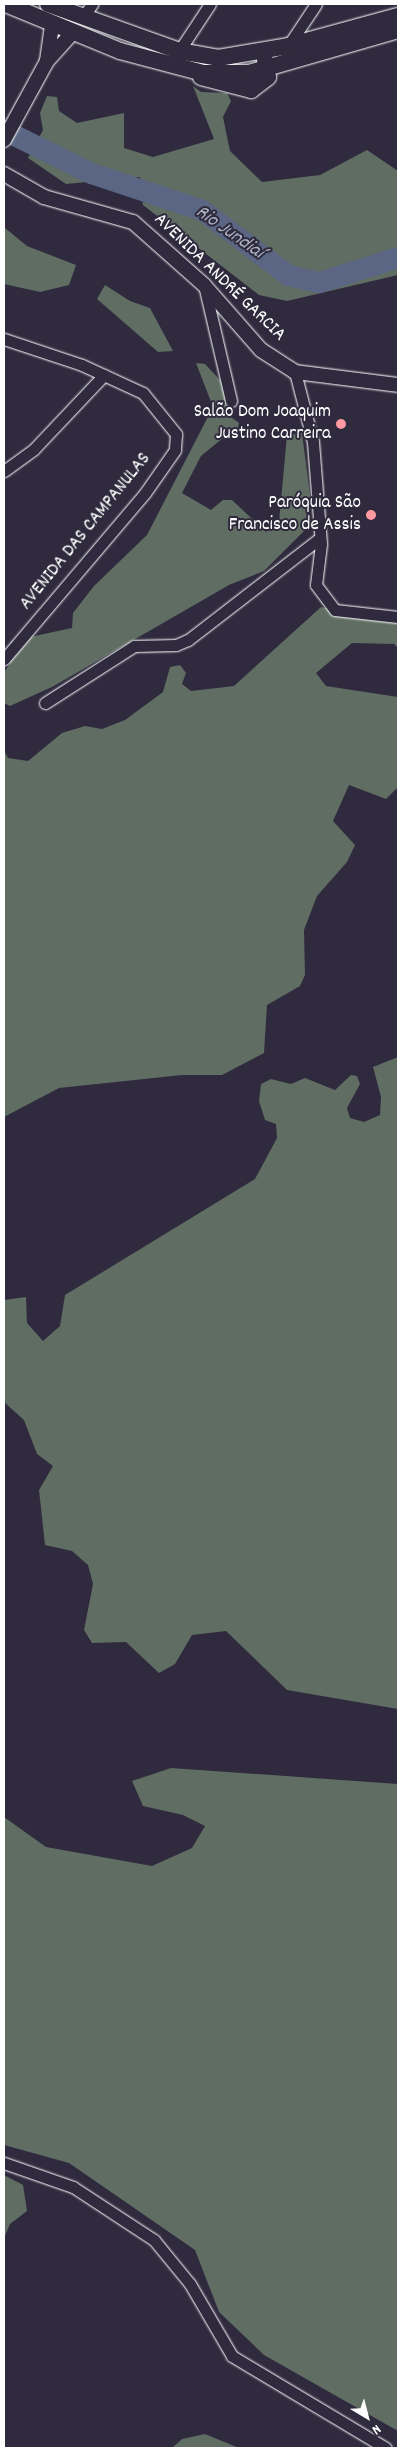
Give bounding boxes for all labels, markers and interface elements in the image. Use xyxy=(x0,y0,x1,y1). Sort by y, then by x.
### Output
water label: Rio Jundiaí xyxy=(190,201,268,265)
street label: AVENIDA ANDRÉ GARCIA xyxy=(148,209,290,347)
place label: Salão Dom Joaquim Justino Carreira xyxy=(194,402,331,446)
marker: Salão Dom Joaquim Justino Carreira xyxy=(335,418,347,430)
street label: AVENIDA DAS CAMPANULAS xyxy=(16,449,156,615)
place label: Paróquia São Francisco de Assis xyxy=(229,493,361,537)
marker: Paróquia São Francisco de Assis xyxy=(365,509,377,521)
north arrow xyxy=(342,2392,392,2442)
text: N xyxy=(367,2419,385,2439)

